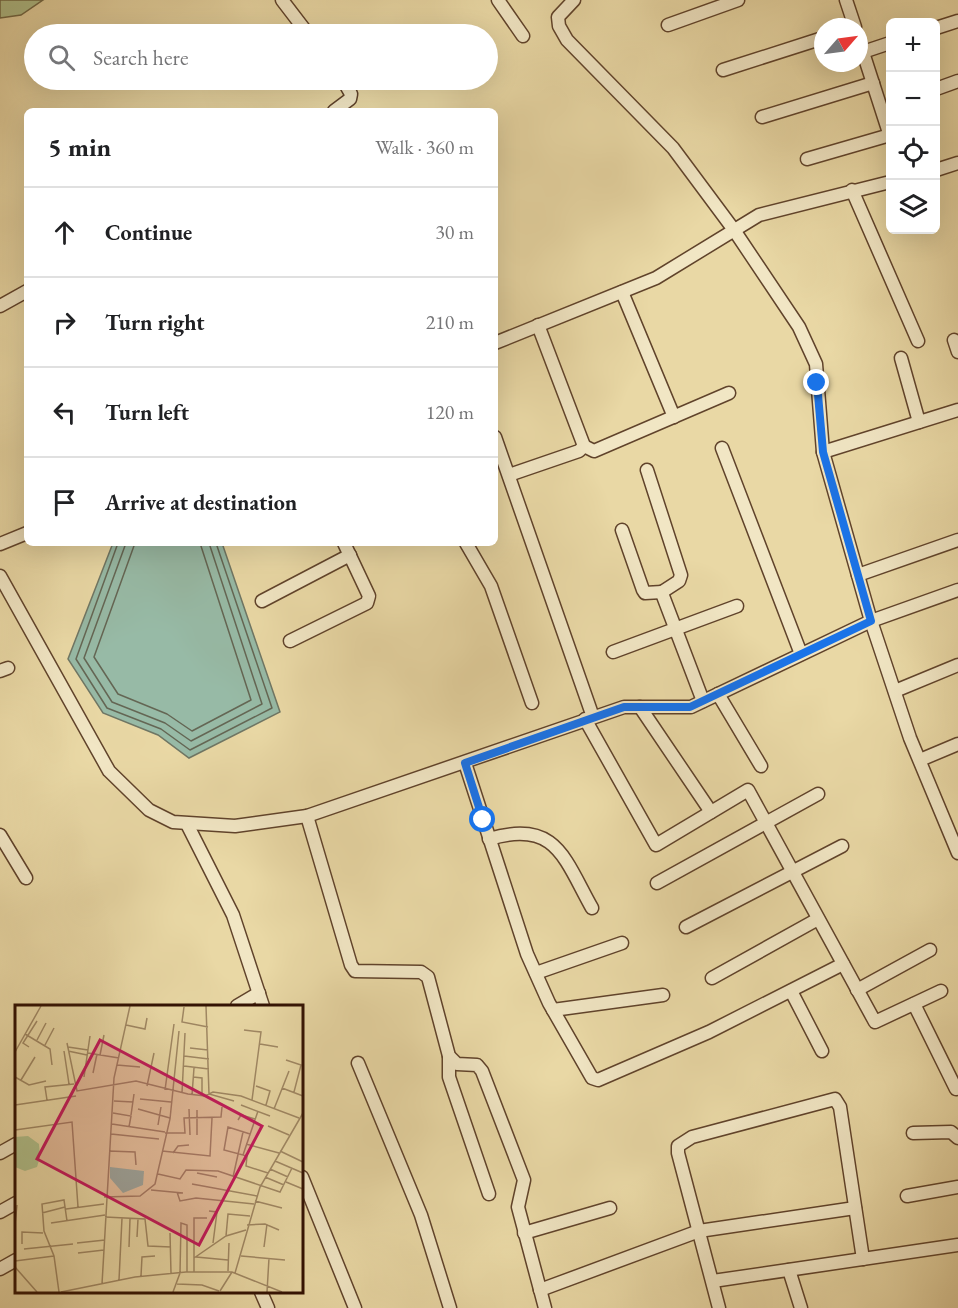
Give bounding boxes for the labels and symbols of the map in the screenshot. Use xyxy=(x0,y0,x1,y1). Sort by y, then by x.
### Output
north arrow xyxy=(814,18,868,72)
route end xyxy=(803,369,829,395)
route start xyxy=(469,806,495,832)
inset map xyxy=(15,1005,303,1293)

